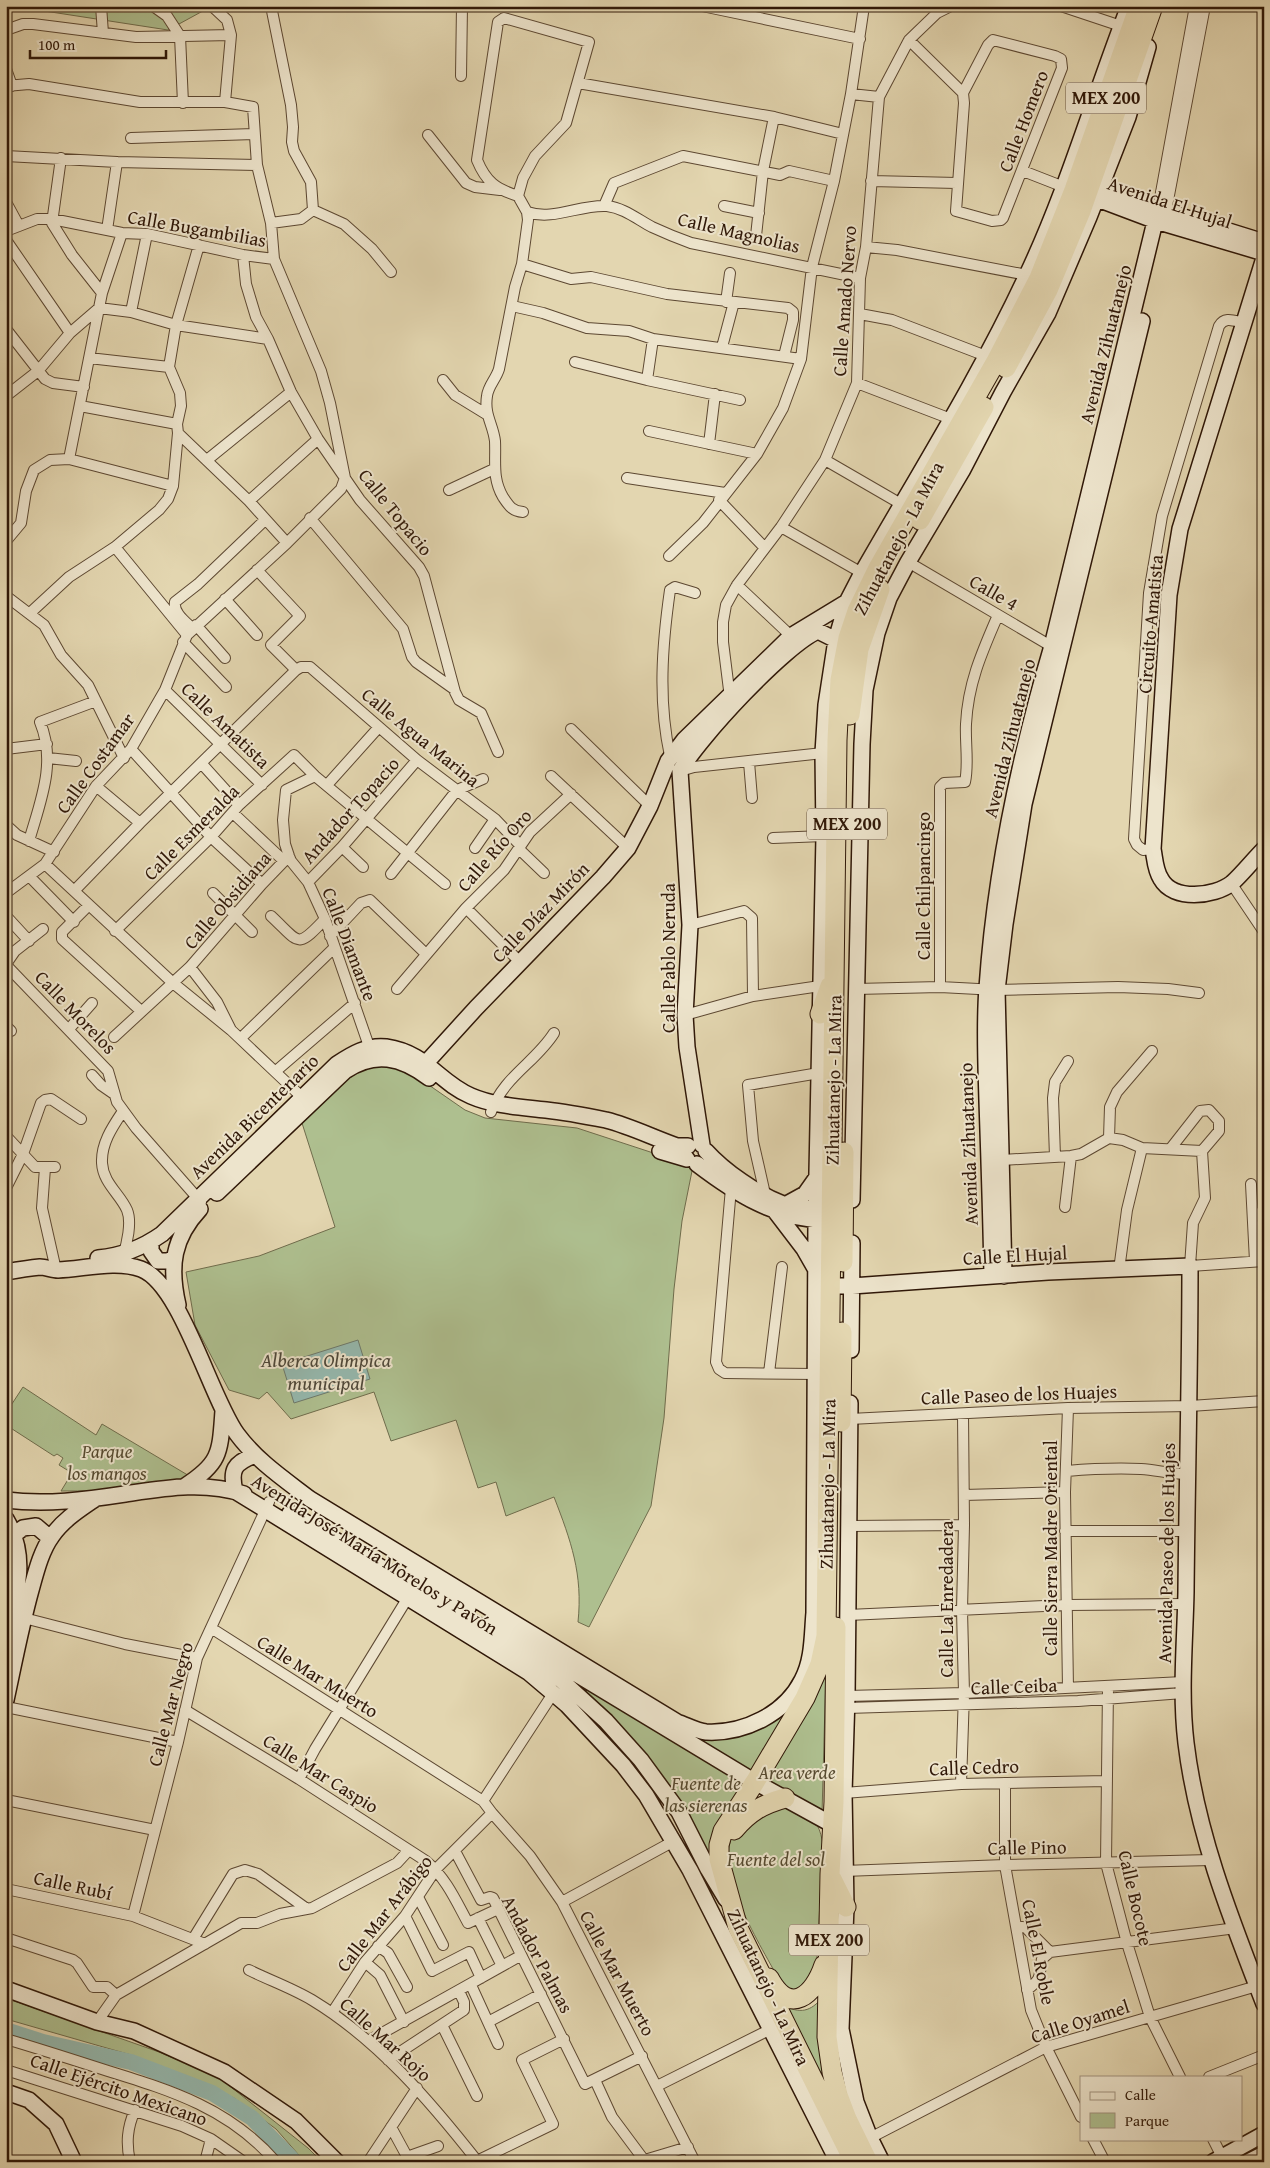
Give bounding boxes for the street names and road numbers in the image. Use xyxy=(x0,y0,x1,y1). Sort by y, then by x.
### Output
street label: Calle Homero xyxy=(991,66,1055,176)
road number: MEX 200 xyxy=(1066,82,1146,114)
street label: Avenida El Hujal xyxy=(1104,169,1236,235)
street label: Calle Bugambilias xyxy=(125,202,269,254)
street label: Calle Magnolias xyxy=(675,204,803,260)
street label: Calle Amado Nervo xyxy=(825,225,863,377)
street label: Avenida Zihuatanejo xyxy=(1072,261,1138,427)
street label: Zihuatanejo - La Mira xyxy=(846,456,950,620)
street label: Calle Topacio xyxy=(352,462,440,562)
street label: Circuito Amatista xyxy=(1130,553,1170,695)
street label: Calle 4 xyxy=(964,567,1024,617)
street label: Avenida Zihuatanejo xyxy=(976,655,1042,821)
street label: Calle Amatista xyxy=(175,675,277,775)
street label: Calle Agua Marina xyxy=(356,681,486,793)
street label: Calle Costamar xyxy=(49,707,141,819)
street label: Andador Topacio xyxy=(294,750,406,870)
street label: Calle Esmeralda xyxy=(137,778,245,886)
street label: Calle Río Oro xyxy=(450,802,538,898)
road number: MEX 200 xyxy=(807,809,887,840)
street label: Calle Chilpancingo xyxy=(909,812,937,960)
street label: Calle Obsidiana xyxy=(177,845,277,955)
street label: Calle Díaz Mirón xyxy=(485,855,596,969)
street label: Calle Diamante xyxy=(315,883,385,1005)
street label: Calle Pablo Neruda xyxy=(654,883,682,1033)
street label: Calle Morelos xyxy=(29,964,123,1060)
street label: Zihuatanejo - La Mira xyxy=(818,995,848,1165)
street label: Avenida Bicentenario xyxy=(183,1047,325,1185)
street label: Avenida Zihuatanejo xyxy=(951,1062,985,1226)
street label: Calle El Hujal xyxy=(962,1238,1068,1272)
street label: Calle Paseo de los Huajes xyxy=(921,1377,1117,1411)
street label: Zihuatanejo - La Mira xyxy=(812,1399,842,1569)
street label: Calle Sierra Madre Oriental xyxy=(1036,1440,1064,1656)
street label: Avenida Paseo de los Huajes xyxy=(1150,1442,1182,1664)
street label: Avenida José María Morelos y Pavón xyxy=(246,1466,504,1642)
street label: Calle La Enredadera xyxy=(932,1520,960,1678)
street label: Calle Mar Muerto xyxy=(252,1627,384,1725)
street label: Calle Mar Negro xyxy=(140,1639,200,1769)
street label: Calle Ceiba xyxy=(970,1670,1058,1702)
street label: Calle Mar Caspio xyxy=(258,1726,384,1820)
street label: Calle Cedro xyxy=(929,1751,1019,1783)
street label: Calle Pino xyxy=(987,1832,1067,1862)
street label: Calle Bocote xyxy=(1111,1847,1161,1949)
street label: Calle Mar Arábigo xyxy=(329,1848,439,1978)
street label: Calle Rubí xyxy=(31,1863,115,1907)
street label: Andador Palmas xyxy=(495,1890,581,2018)
street label: Calle El Roble xyxy=(1015,1897,1063,2007)
street label: Zihuatanejo - La Mira xyxy=(720,1904,818,2070)
street label: Calle Mar Muerto xyxy=(573,1905,663,2041)
road number: MEX 200 xyxy=(789,1924,869,1956)
street label: Calle Mar Rojo xyxy=(334,1990,438,2088)
street label: Calle Oyamel xyxy=(1027,1992,1133,2050)
street label: Calle Ejército Mexicano xyxy=(27,2046,211,2132)

